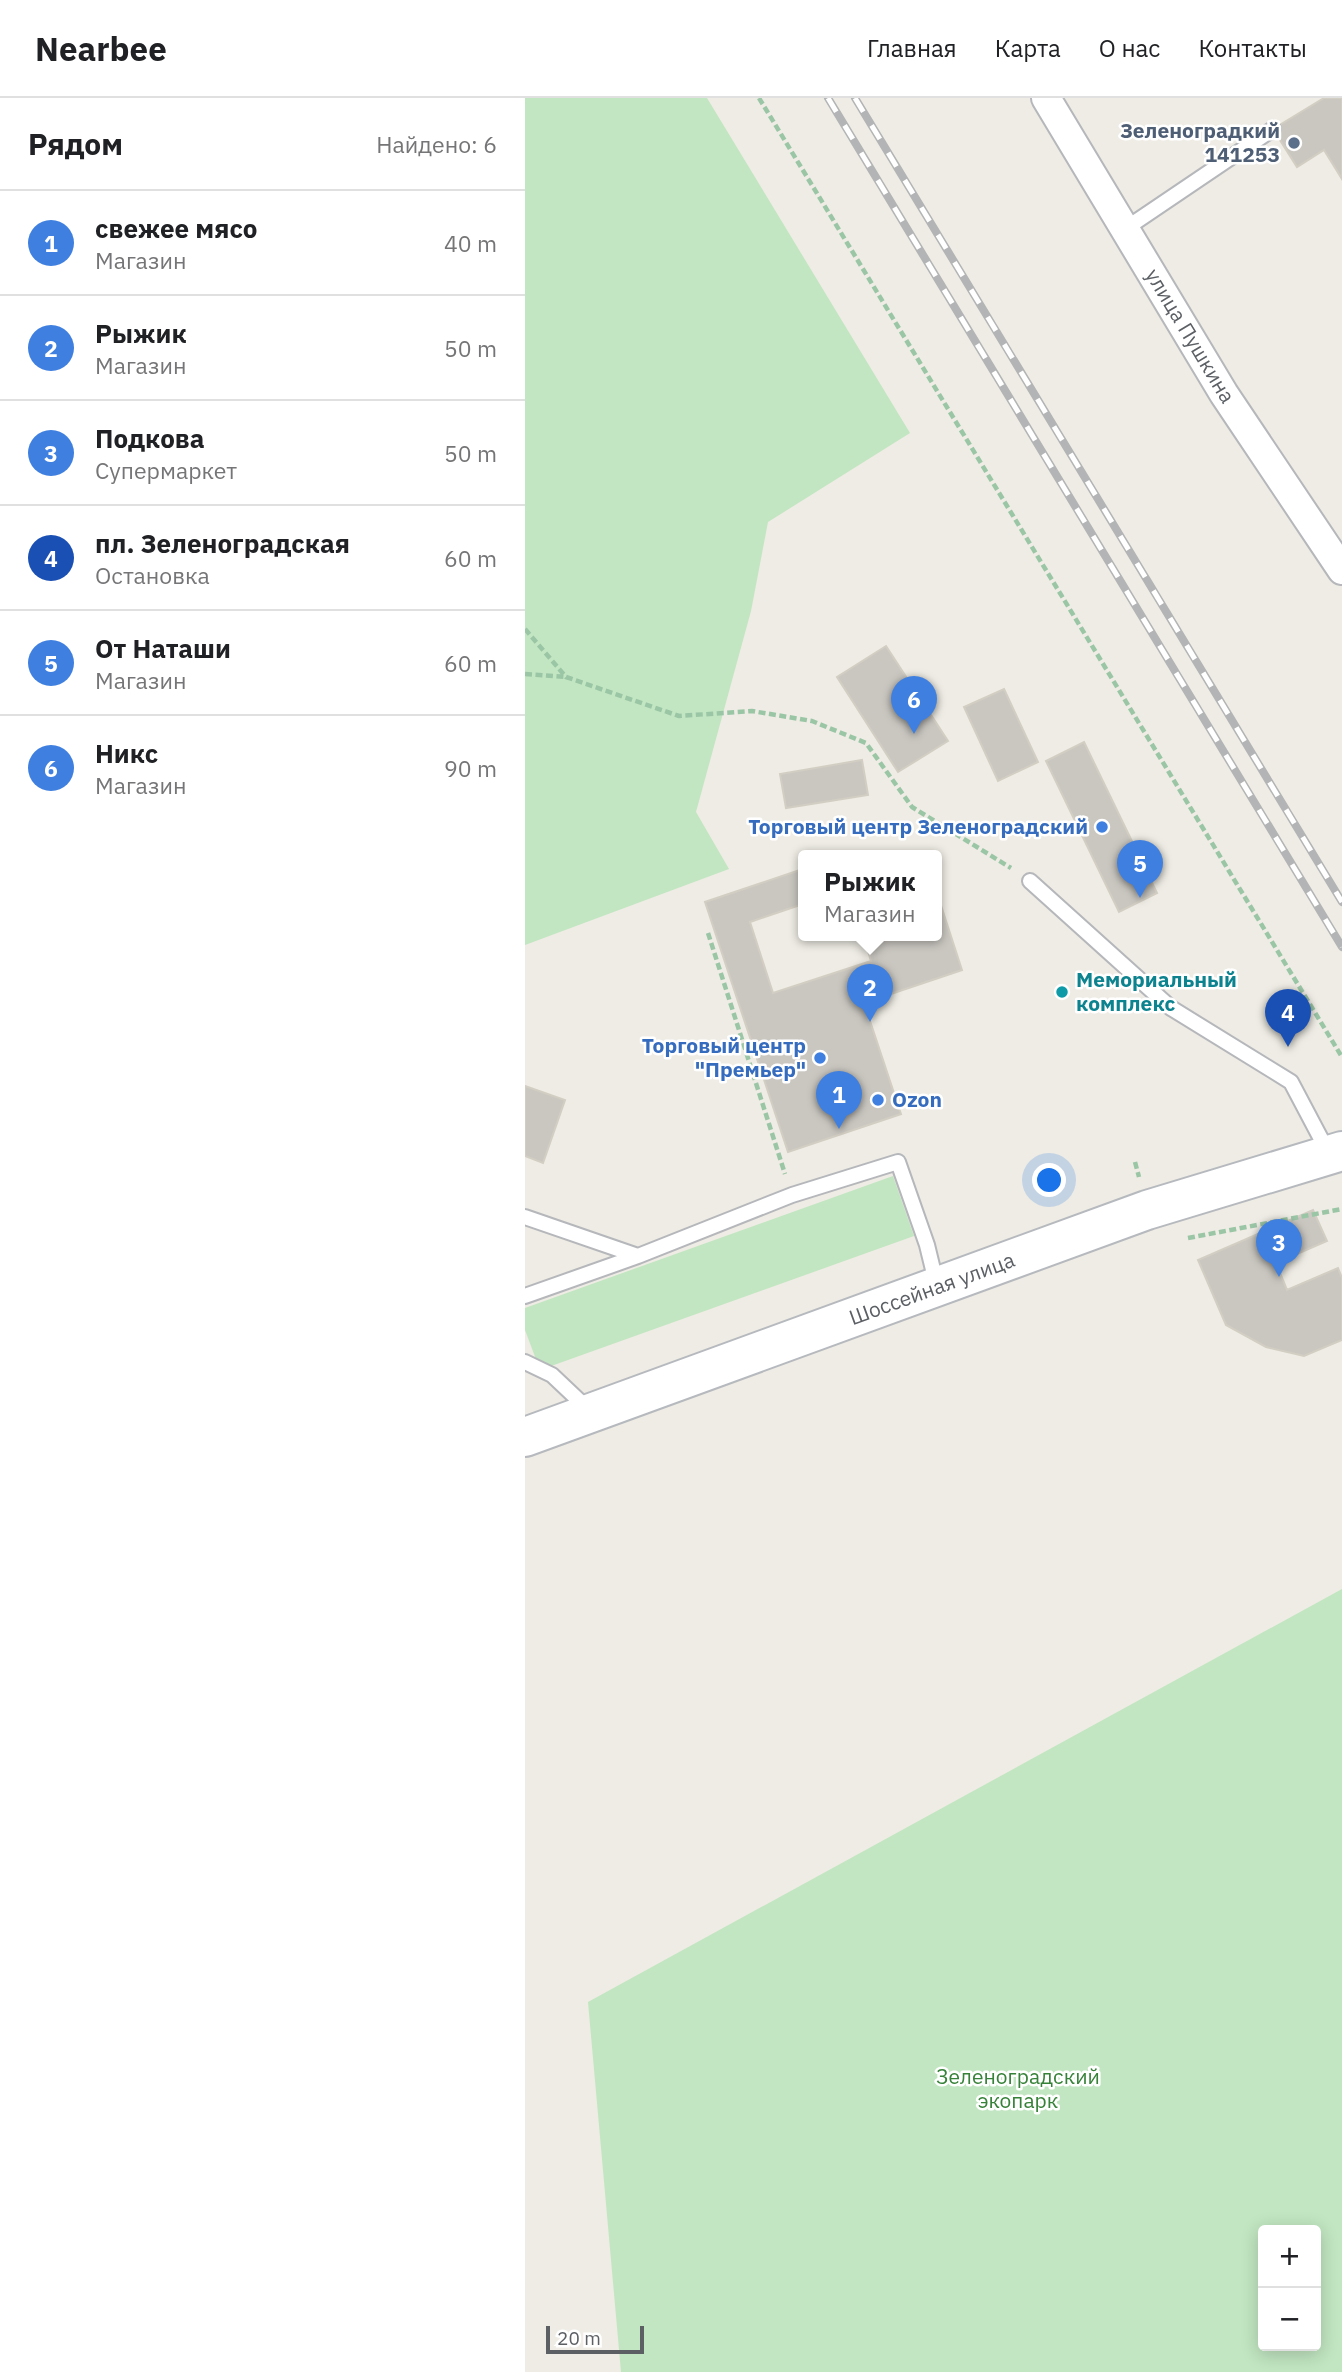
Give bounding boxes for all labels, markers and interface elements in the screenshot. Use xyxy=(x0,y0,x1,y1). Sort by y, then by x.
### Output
text: Nearbee xyxy=(35,27,167,70)
text: Главная xyxy=(867,32,957,64)
text: Карта xyxy=(995,32,1061,64)
text: О нас xyxy=(1099,32,1160,64)
text: Контакты xyxy=(1198,32,1307,64)
place label: Зеленоградкий 141253 xyxy=(1120,116,1280,168)
text: Рядом xyxy=(28,124,123,163)
text: Найдено: 6 xyxy=(376,129,497,159)
marker: Зеленоградкий 141253 xyxy=(1286,135,1302,151)
text: свежее мясо xyxy=(95,211,257,245)
text: 1 xyxy=(44,228,58,258)
text: 40 m xyxy=(444,228,497,258)
text: Магазин xyxy=(95,245,186,275)
street label: улица Пушкина xyxy=(1140,263,1242,408)
text: Рыжик xyxy=(95,316,187,350)
text: 2 xyxy=(44,333,58,363)
text: 50 m xyxy=(444,333,497,363)
text: Магазин xyxy=(95,350,186,380)
text: Подкова xyxy=(95,421,205,455)
text: 3 xyxy=(44,438,58,468)
text: 50 m xyxy=(444,438,497,468)
text: Супермаркет xyxy=(95,455,237,485)
text: пл. Зеленоградская xyxy=(95,526,350,560)
text: 4 xyxy=(44,543,58,573)
text: 60 m xyxy=(444,543,497,573)
text: Остановка xyxy=(95,560,210,590)
text: От Наташи xyxy=(95,631,231,665)
text: 5 xyxy=(44,648,58,678)
text: 60 m xyxy=(444,648,497,678)
text: Магазин xyxy=(95,665,186,695)
pin: 6 xyxy=(891,676,937,734)
text: Никс xyxy=(95,736,158,770)
text: 6 xyxy=(44,753,58,783)
text: 90 m xyxy=(444,753,497,783)
text: Магазин xyxy=(95,770,186,800)
place label: Торговый центр Зеленоградский xyxy=(748,812,1088,840)
marker: Торговый центр Зеленоградский xyxy=(1094,819,1110,835)
pin: 5 xyxy=(1117,840,1163,898)
popup xyxy=(798,850,942,941)
text: Рыжик xyxy=(824,864,916,898)
text: Магазин xyxy=(824,898,916,928)
pin: 2 xyxy=(847,964,893,1022)
place label: Мемориальный комплекс xyxy=(1076,965,1237,1017)
marker: Мемориальный комплекс xyxy=(1054,984,1070,1000)
pin: 4 xyxy=(1265,989,1311,1047)
place label: Торговый центр "Премьер" xyxy=(642,1031,806,1083)
marker: Торговый центр "Премьер" xyxy=(812,1050,828,1066)
pin: 1 xyxy=(816,1071,862,1129)
place label: Ozon xyxy=(892,1085,942,1113)
marker: Ozon xyxy=(870,1092,886,1108)
your location xyxy=(1032,1163,1066,1197)
pin: 3 xyxy=(1256,1219,1302,1277)
street label: Шоссейная улица xyxy=(845,1245,1018,1331)
park label: Зеленоградский экопарк xyxy=(936,2062,1100,2114)
map controls xyxy=(1258,2225,1321,2351)
button: + xyxy=(1258,2225,1321,2288)
button: − xyxy=(1258,2288,1321,2351)
scale bar xyxy=(546,2323,644,2355)
text: 20 m xyxy=(557,2326,601,2350)

